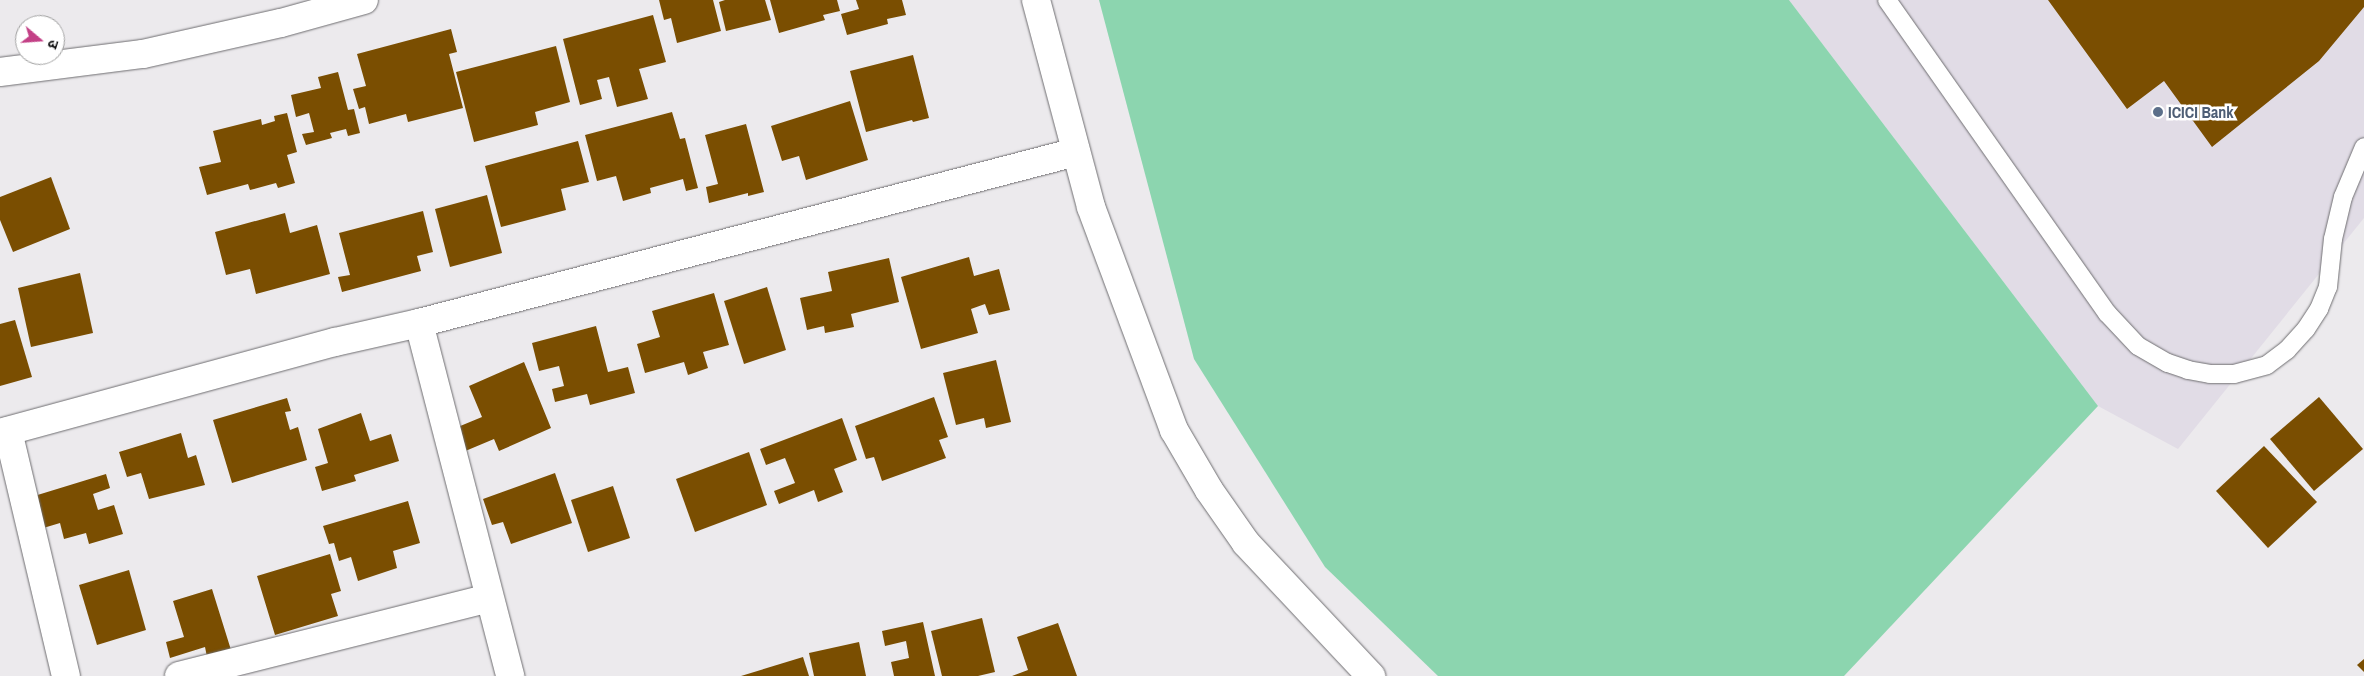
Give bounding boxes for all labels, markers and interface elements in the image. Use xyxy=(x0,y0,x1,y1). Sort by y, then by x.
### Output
north arrow xyxy=(15,15,65,65)
text: उ xyxy=(43,38,63,51)
place label: ICICI Bank xyxy=(2168,102,2234,122)
marker: ICICI Bank xyxy=(2152,106,2164,118)

